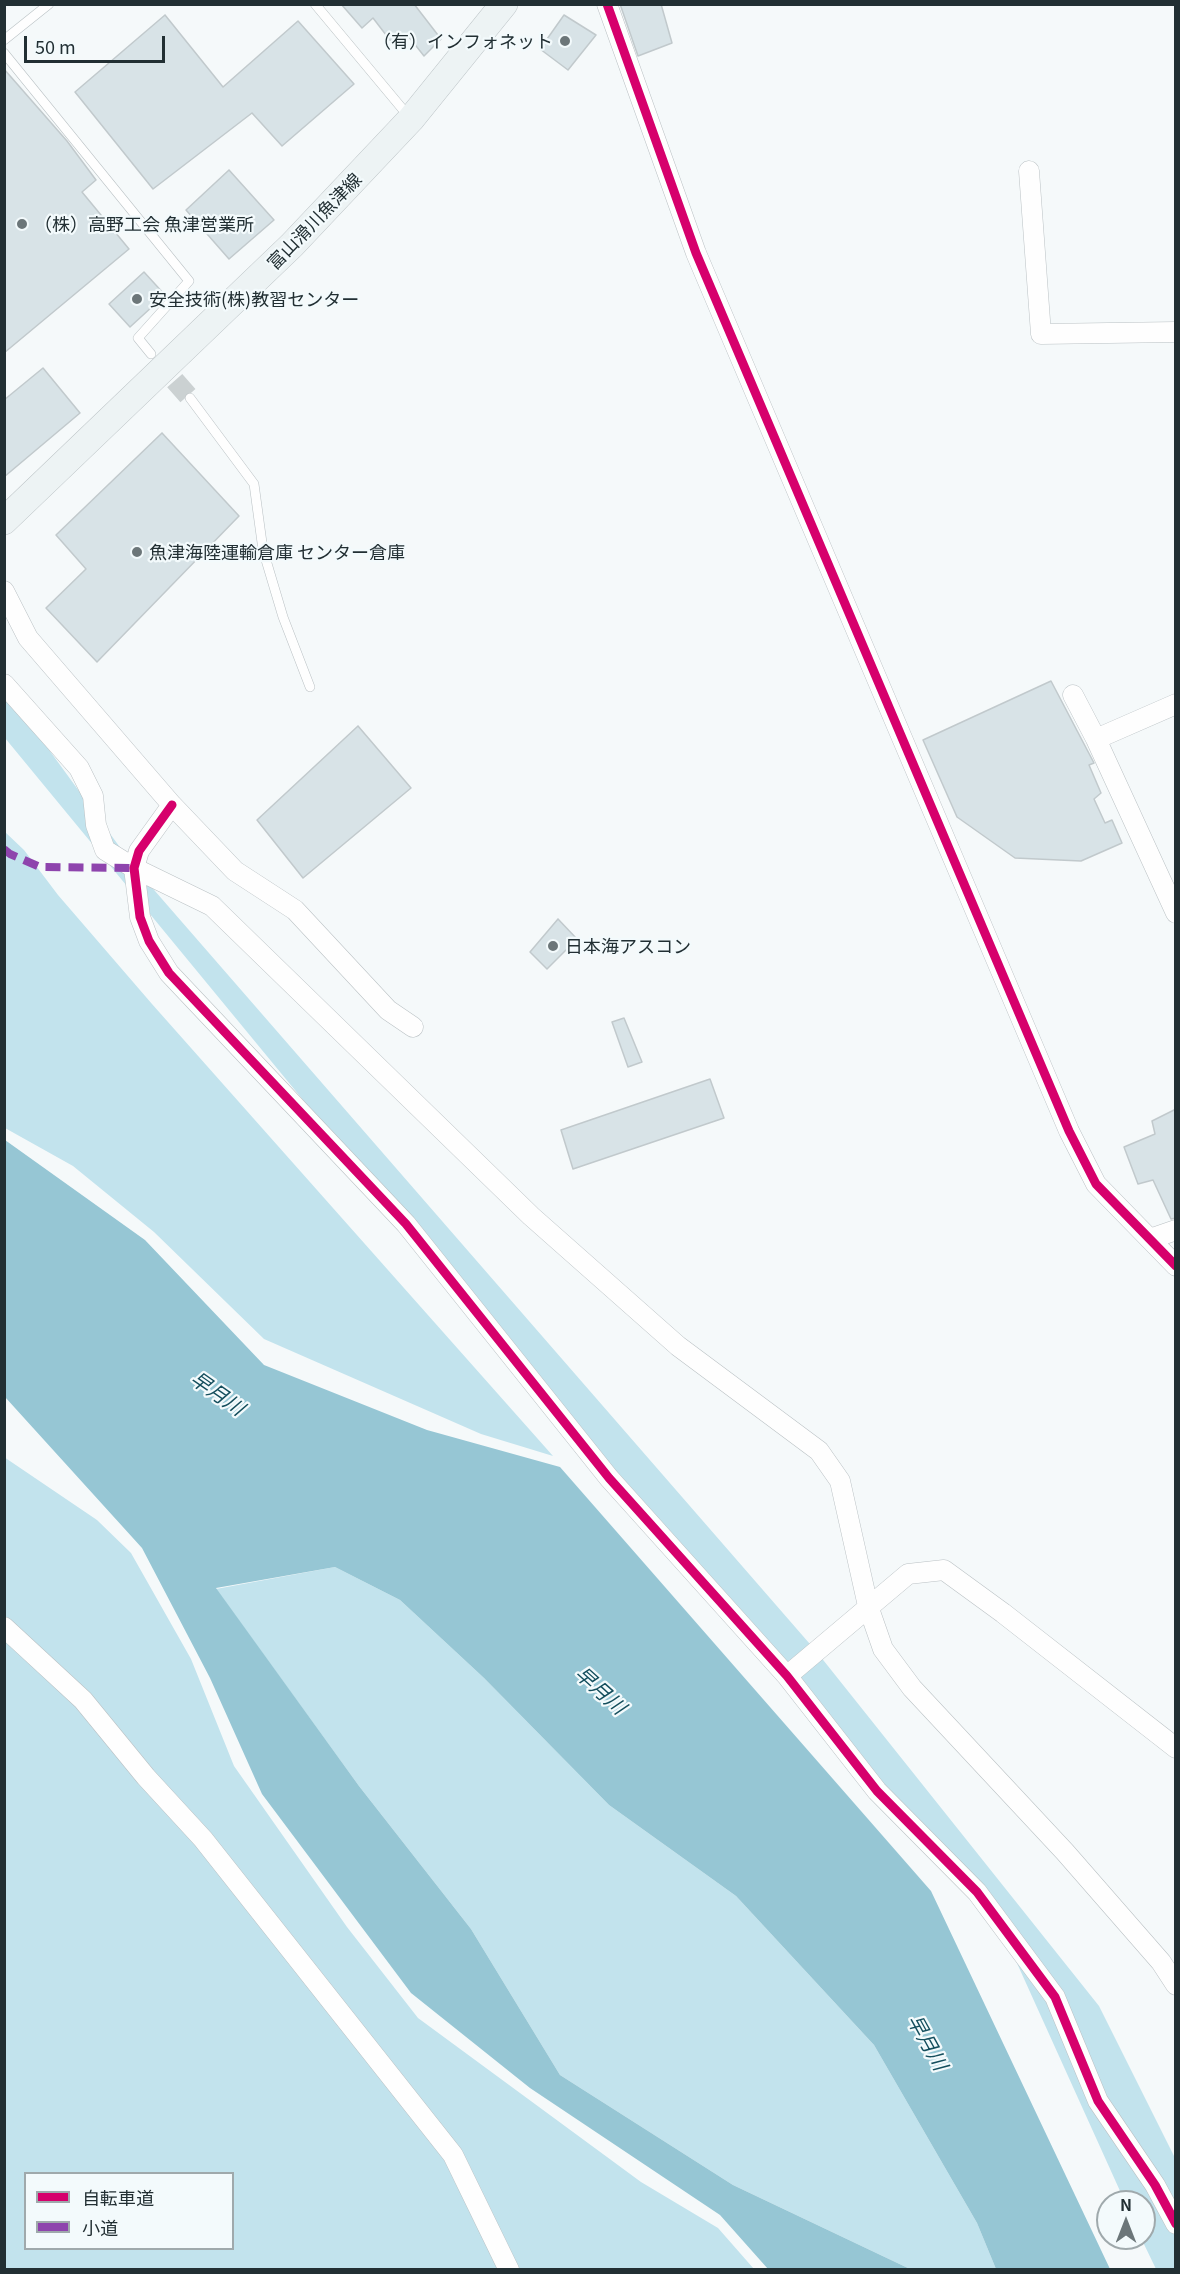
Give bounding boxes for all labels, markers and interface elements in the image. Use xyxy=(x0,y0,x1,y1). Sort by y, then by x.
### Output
scale bar xyxy=(27,24,168,62)
place label: （有）インフォネット xyxy=(373,30,553,52)
text: 50 m xyxy=(35,33,76,59)
marker: （有）インフォネット xyxy=(558,34,572,48)
street label: 富山滑川魚津線 xyxy=(262,168,366,274)
place label: （株）高野工会 魚津営業所 xyxy=(34,213,254,235)
marker: （株）高野工会 魚津営業所 xyxy=(15,217,29,231)
place label: 安全技術(株)教習センター xyxy=(149,288,359,310)
marker: 安全技術(株)教習センター xyxy=(130,292,144,306)
place label: 魚津海陸運輸倉庫 センター倉庫 xyxy=(149,541,405,563)
marker: 魚津海陸運輸倉庫 センター倉庫 xyxy=(130,545,144,559)
place label: 日本海アスコン xyxy=(565,935,691,957)
marker: 日本海アスコン xyxy=(546,939,560,953)
water label: 早月川 xyxy=(187,1366,249,1420)
water label: 早月川 xyxy=(571,1661,631,1719)
water label: 早月川 xyxy=(903,2010,953,2074)
legend xyxy=(24,2172,234,2250)
text: 自転車道 xyxy=(82,2184,154,2210)
north arrow xyxy=(1096,2190,1156,2250)
text: N xyxy=(1120,2192,1132,2216)
text: 小道 xyxy=(82,2214,118,2240)

